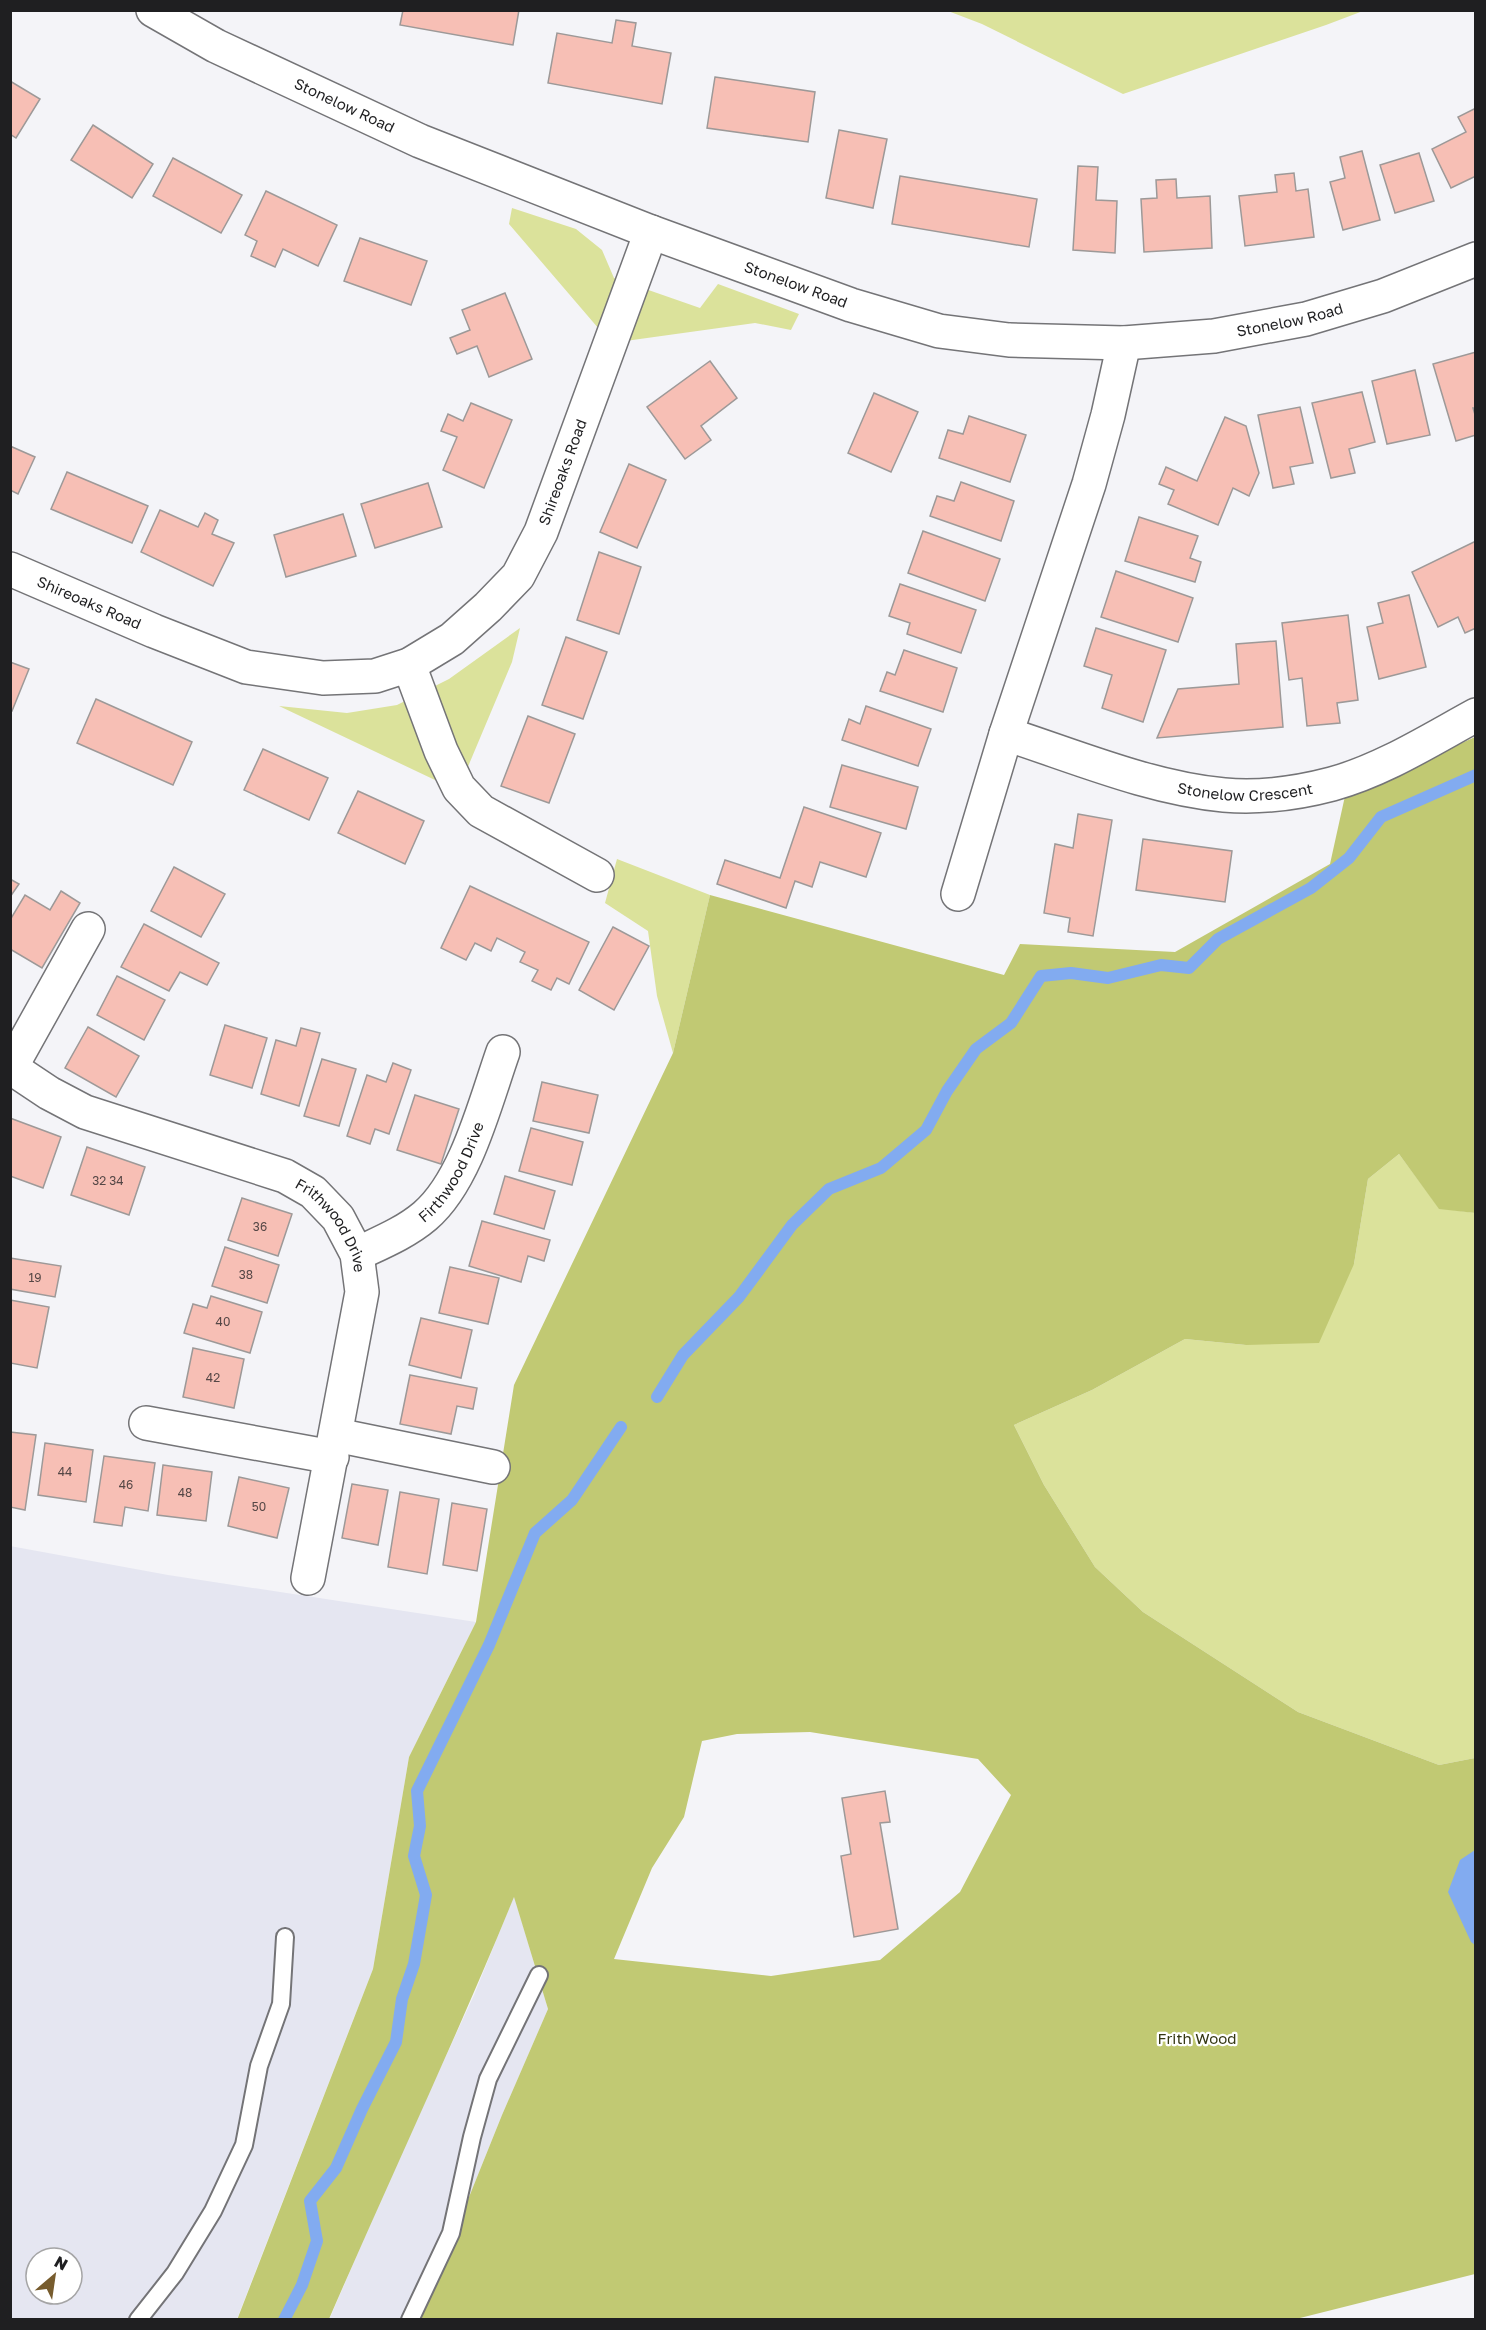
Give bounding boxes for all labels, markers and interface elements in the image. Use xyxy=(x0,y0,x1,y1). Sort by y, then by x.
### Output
street label: Stonelow Road xyxy=(292,74,398,136)
street label: Stonelow Road xyxy=(742,257,850,311)
street label: Stonelow Road xyxy=(1235,298,1345,340)
street label: Shireoaks Road xyxy=(534,416,590,527)
street label: Shireoaks Road xyxy=(34,572,144,632)
street label: Stonelow Crescent xyxy=(1176,778,1314,804)
street label: Firthwood Drive xyxy=(414,1119,487,1226)
house number: 32 34 xyxy=(92,1173,124,1188)
street label: Frithwood Drive xyxy=(293,1174,369,1274)
house number: 36 xyxy=(253,1219,267,1234)
house number: 38 xyxy=(239,1267,253,1282)
house number: 19 xyxy=(28,1270,42,1285)
house number: 40 xyxy=(216,1314,230,1329)
house number: 42 xyxy=(206,1370,220,1385)
house number: 44 xyxy=(58,1464,72,1479)
house number: 46 xyxy=(119,1477,133,1492)
house number: 48 xyxy=(178,1485,192,1500)
house number: 50 xyxy=(252,1499,266,1514)
park label: Frith Wood xyxy=(1158,2029,1236,2047)
north arrow xyxy=(24,2246,84,2306)
text: N xyxy=(51,2251,71,2275)

